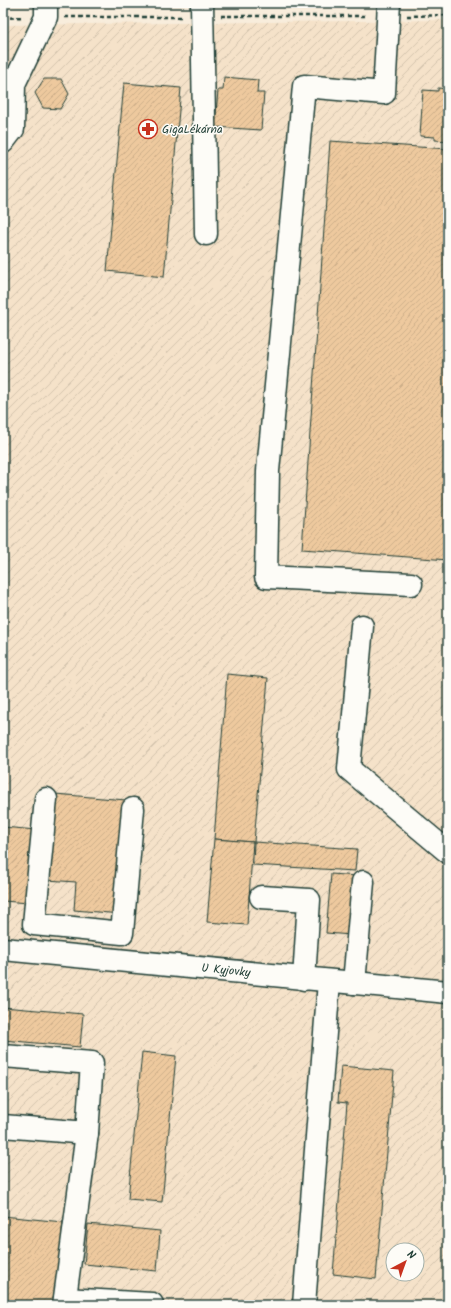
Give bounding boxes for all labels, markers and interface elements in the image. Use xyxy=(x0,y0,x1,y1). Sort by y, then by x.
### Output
pharmacy icon: GigaLékárna xyxy=(137,118,159,140)
place label: GigaLékárna xyxy=(162,120,223,139)
street label: U Kyjovky xyxy=(200,958,252,983)
north arrow xyxy=(385,1242,425,1282)
text: N xyxy=(402,1246,419,1264)

